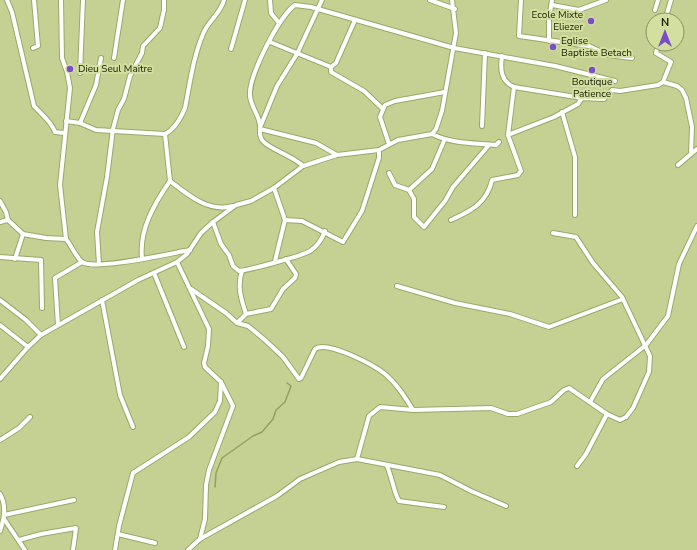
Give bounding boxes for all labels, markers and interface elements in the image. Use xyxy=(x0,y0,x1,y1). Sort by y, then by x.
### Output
place label: Ecole Mixte Eliezer xyxy=(531,8,583,34)
north arrow xyxy=(645,12,685,52)
text: N xyxy=(661,15,669,30)
marker: Ecole Mixte Eliezer xyxy=(586,16,596,26)
place label: Eglise Baptiste Betach xyxy=(561,34,632,60)
marker: Eglise Baptiste Betach xyxy=(548,42,558,52)
place label: Dieu Seul Maitre xyxy=(78,62,152,76)
marker: Dieu Seul Maitre xyxy=(65,64,75,74)
marker: Boutique Patience xyxy=(587,65,597,75)
place label: Boutique Patience xyxy=(572,75,612,101)

